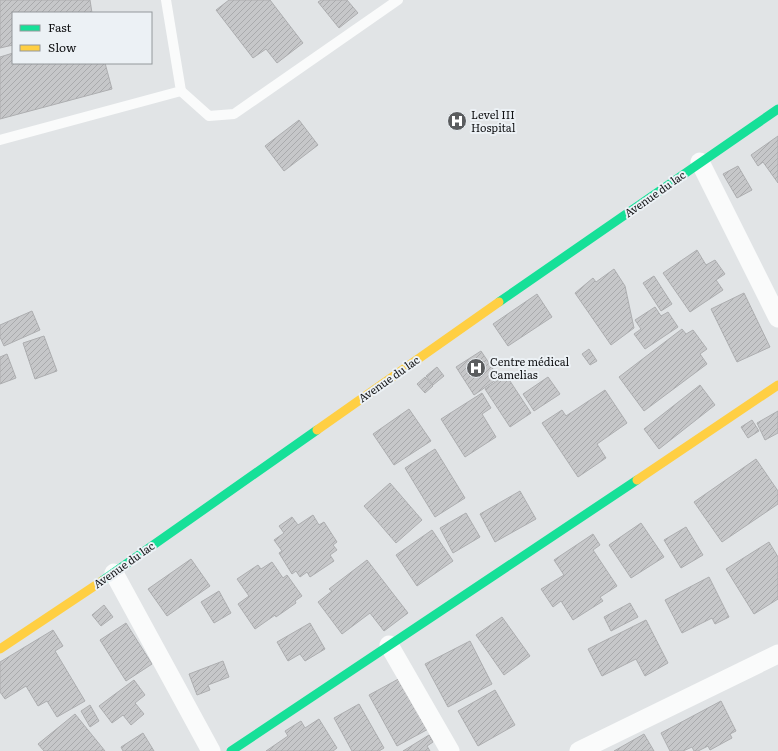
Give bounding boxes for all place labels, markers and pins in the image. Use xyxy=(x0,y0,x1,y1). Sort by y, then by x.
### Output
place label: Level III Hospital xyxy=(471,106,516,135)
hospital icon: Level III Hospital xyxy=(446,110,468,132)
place label: Centre médical Camelias xyxy=(490,353,570,382)
hospital icon: Centre médical Camelias xyxy=(465,357,487,379)

